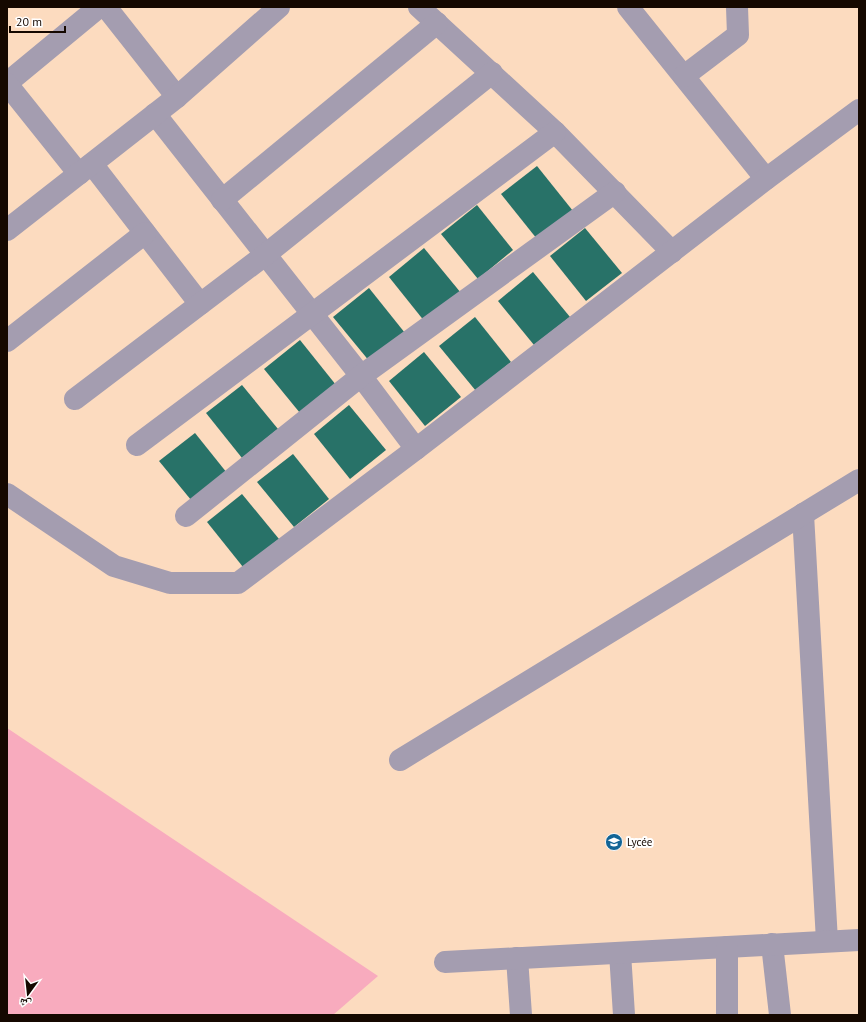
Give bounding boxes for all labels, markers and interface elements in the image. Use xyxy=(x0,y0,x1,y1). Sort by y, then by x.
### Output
scale bar xyxy=(10,8,65,34)
text: 20 m xyxy=(16,14,42,29)
school or university icon: Lycée xyxy=(604,832,624,852)
place label: Lycée xyxy=(627,835,653,849)
north arrow xyxy=(8,974,48,1014)
text: ش xyxy=(18,994,33,1012)

